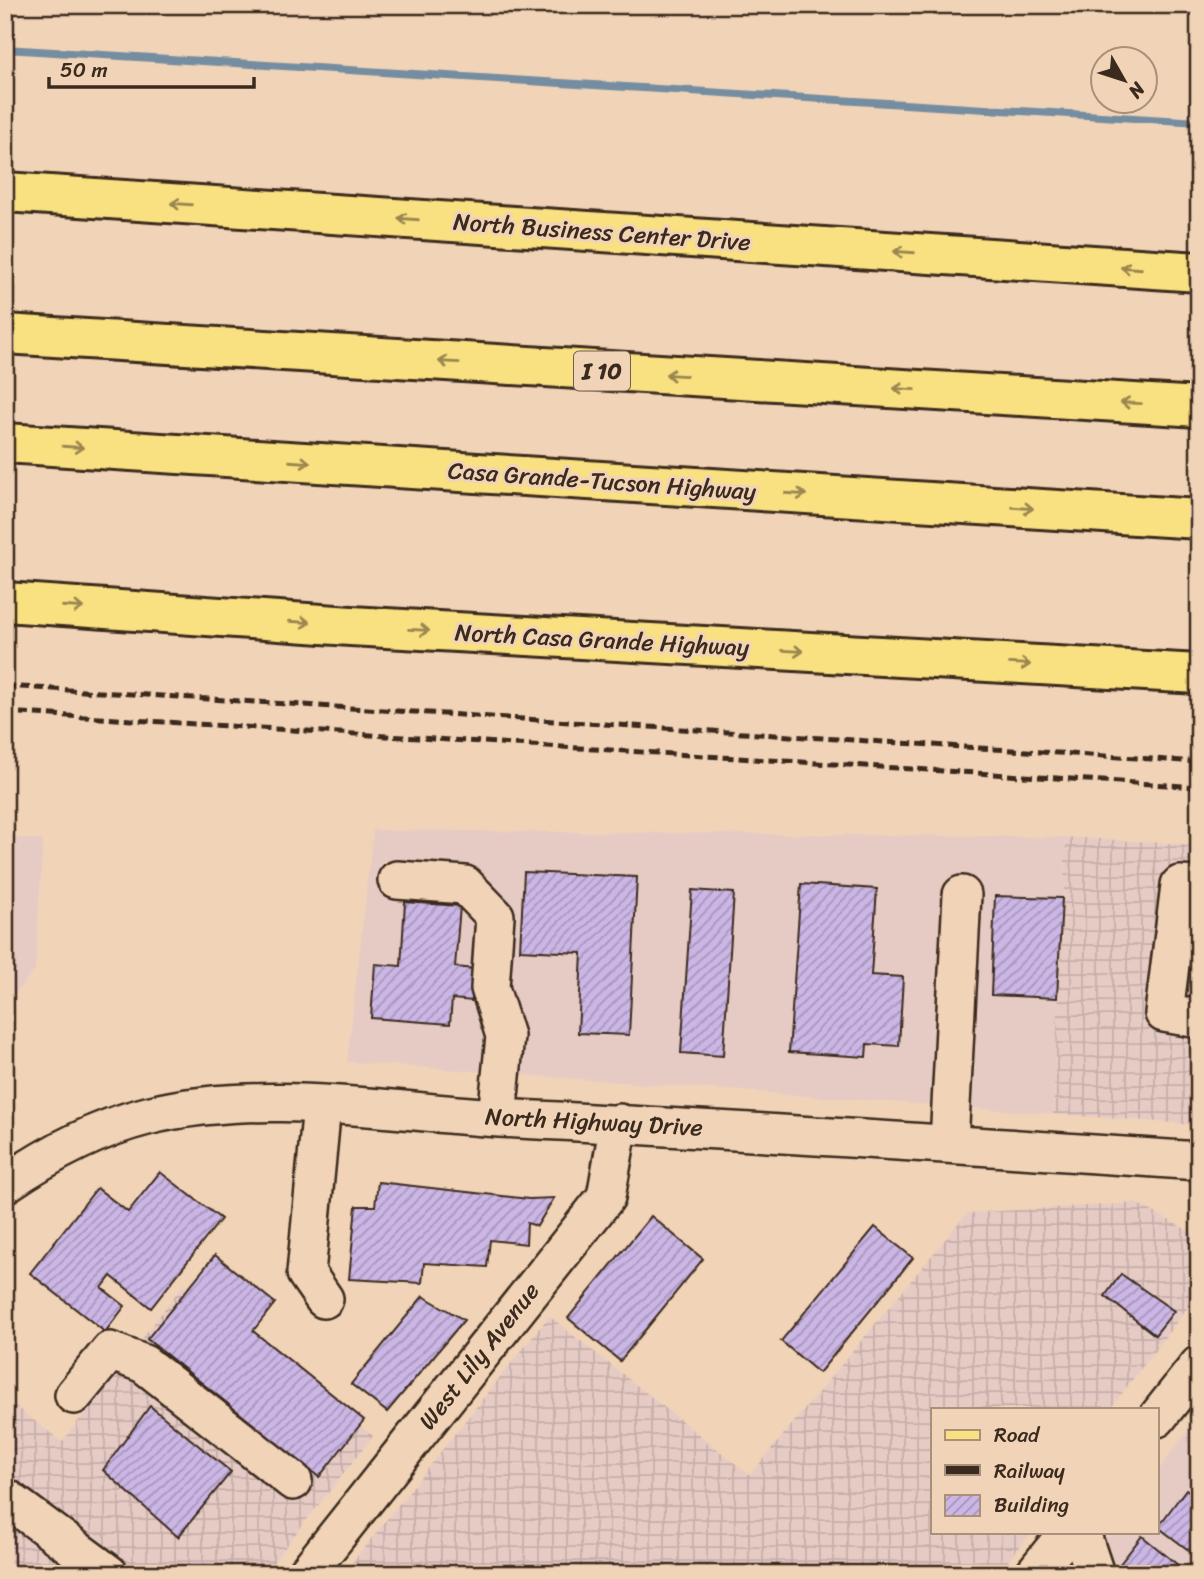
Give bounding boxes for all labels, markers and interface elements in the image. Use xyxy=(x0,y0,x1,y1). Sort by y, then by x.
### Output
scale bar xyxy=(49,46,254,90)
north arrow xyxy=(1088,46,1158,116)
text: 50 m xyxy=(60,51,108,89)
text: N xyxy=(1119,74,1154,107)
one-way arrow xyxy=(170,197,193,210)
street label: North Business Center Drive xyxy=(452,201,752,263)
one-way arrow xyxy=(397,212,420,225)
one-way arrow xyxy=(892,246,915,259)
one-way arrow xyxy=(1120,261,1142,274)
road number: I 10 xyxy=(574,352,630,390)
one-way arrow xyxy=(438,355,461,368)
one-way arrow xyxy=(665,369,688,382)
one-way arrow xyxy=(893,382,915,395)
one-way arrow xyxy=(1120,396,1142,409)
one-way arrow xyxy=(62,441,85,454)
street label: Casa Grande-Tucson Highway xyxy=(447,449,758,513)
one-way arrow xyxy=(289,456,311,469)
one-way arrow xyxy=(785,487,808,500)
one-way arrow xyxy=(1012,502,1034,515)
one-way arrow xyxy=(62,600,85,613)
street label: North Casa Grande Highway xyxy=(454,611,751,669)
one-way arrow xyxy=(289,616,311,629)
one-way arrow xyxy=(407,623,430,636)
one-way arrow xyxy=(781,645,804,658)
one-way arrow xyxy=(1008,658,1031,671)
street label: North Highway Drive xyxy=(484,1095,704,1149)
street label: West Lily Avenue xyxy=(407,1273,551,1439)
legend xyxy=(931,1408,1158,1534)
text: Road xyxy=(994,1416,1041,1454)
text: Railway xyxy=(994,1452,1065,1490)
text: Building xyxy=(994,1486,1070,1524)

